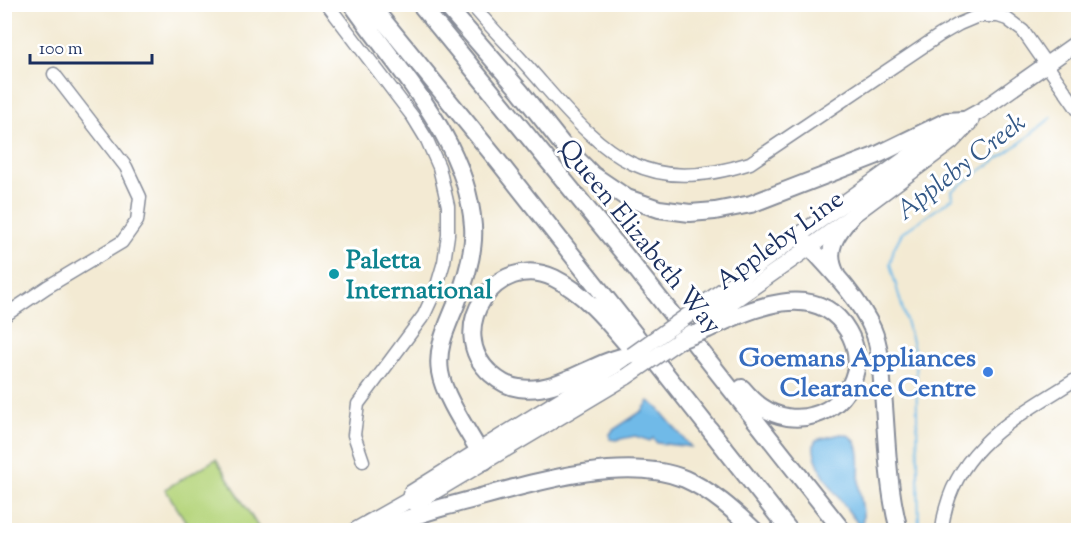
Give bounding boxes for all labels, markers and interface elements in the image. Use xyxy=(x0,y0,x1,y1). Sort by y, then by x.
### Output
scale bar xyxy=(30,27,152,65)
text: 100 m xyxy=(39,37,83,63)
water label: Appleby Creek xyxy=(888,105,1035,231)
street label: Queen Elizabeth Way xyxy=(549,132,729,343)
street label: Appleby Line xyxy=(709,182,852,300)
place label: Paletta International xyxy=(346,243,493,310)
marker: Paletta International xyxy=(327,267,341,281)
place label: Goemans Appliances Clearance Centre xyxy=(739,341,976,408)
marker: Goemans Appliances Clearance Centre xyxy=(981,365,995,379)

